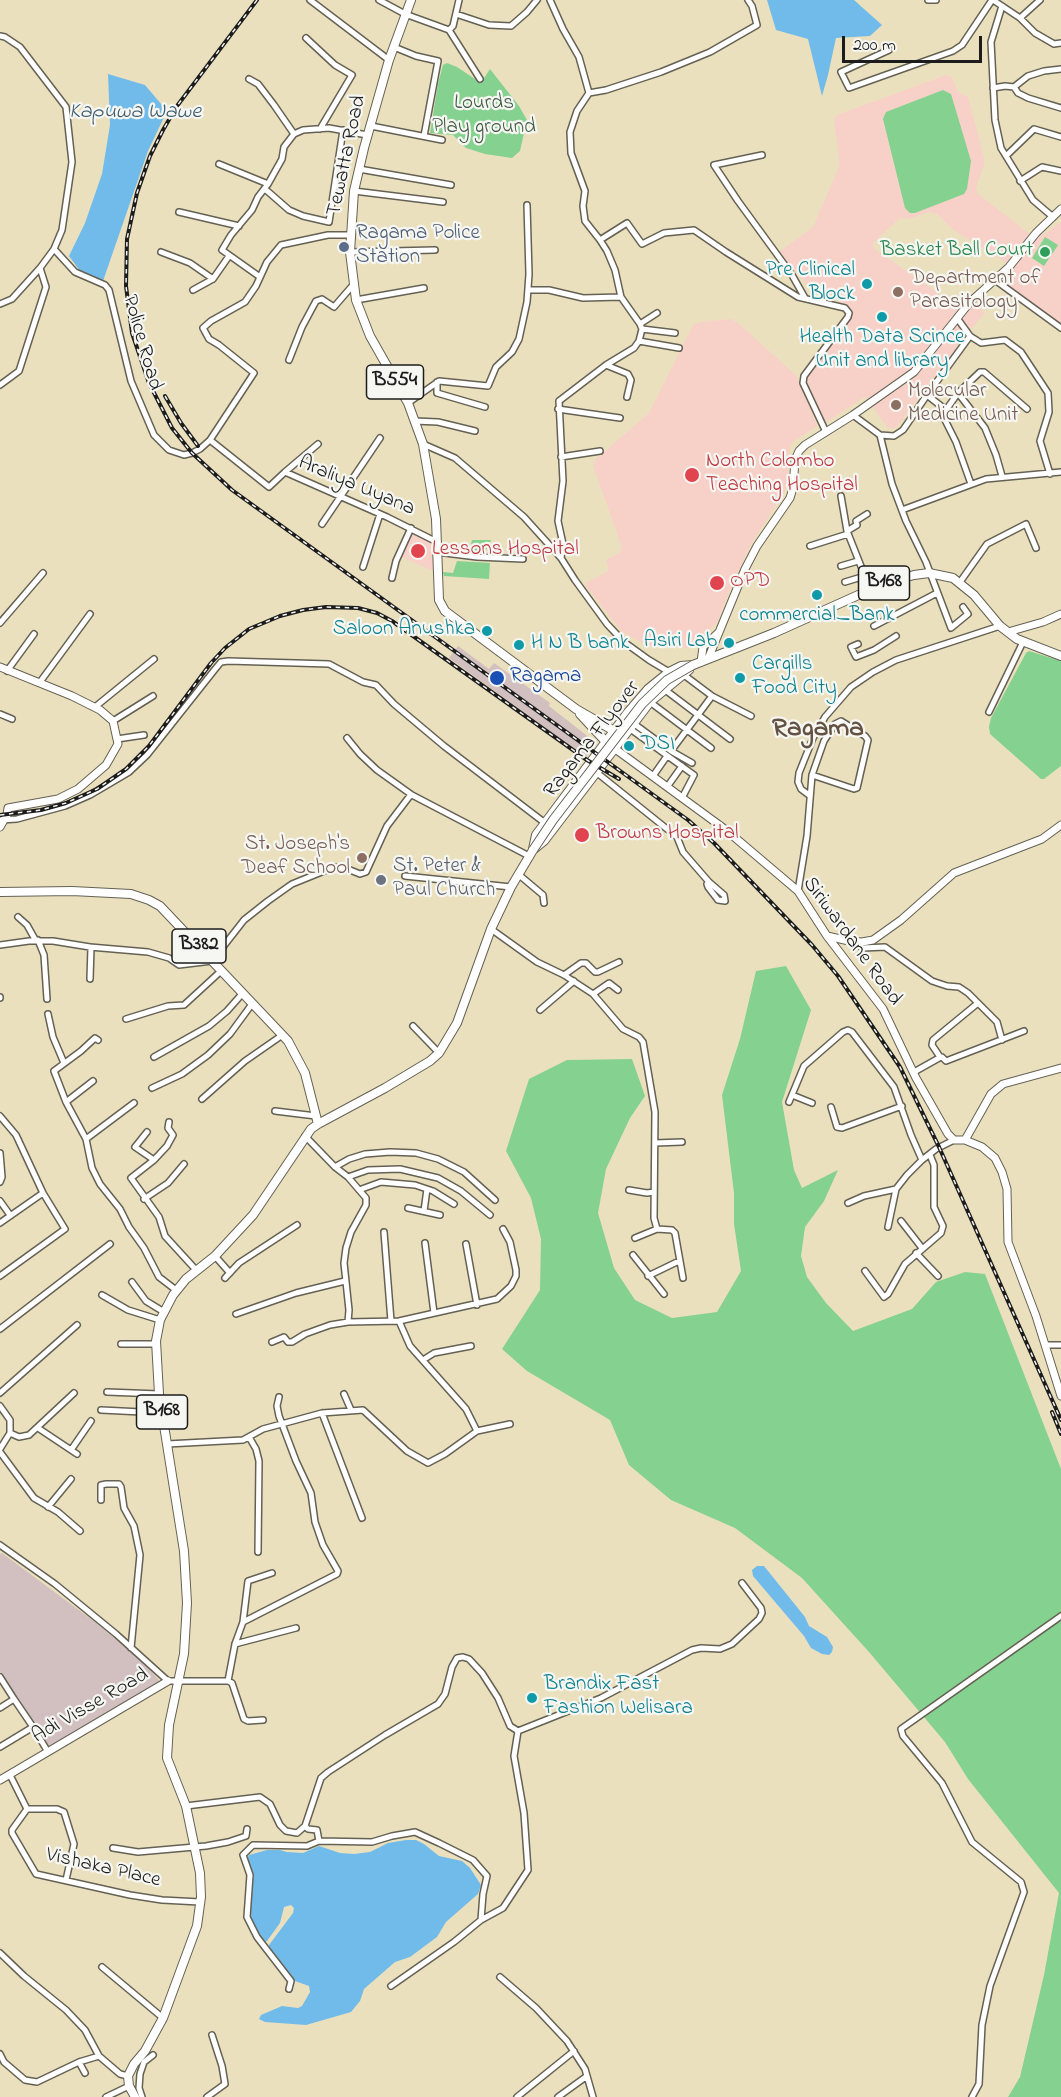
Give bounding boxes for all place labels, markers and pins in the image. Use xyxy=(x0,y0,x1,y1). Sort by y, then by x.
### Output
place label: Ragama Police Station xyxy=(356,222,480,272)
place label: Basket Ball Court xyxy=(880,239,1033,265)
marker: Ragama Police Station xyxy=(337,240,351,254)
marker: Basket Ball Court xyxy=(1038,245,1052,259)
place label: Pre Clinical Block xyxy=(766,259,855,309)
place label: Department of Parasitology xyxy=(910,267,1040,317)
marker: Pre Clinical Block xyxy=(860,277,874,291)
marker: Department of Parasitology xyxy=(891,285,905,299)
marker: Health Data Scince Unit and library xyxy=(875,310,889,324)
place label: Health Data Scince Unit and library xyxy=(800,326,964,376)
place label: Molecular Medicine Unit xyxy=(908,380,1018,430)
marker: Molecular Medicine Unit xyxy=(889,398,903,412)
place label: North Colombo Teaching Hospital xyxy=(706,450,858,500)
marker: North Colombo Teaching Hospital xyxy=(683,466,701,484)
place label: Lessons Hospital xyxy=(432,538,579,564)
marker: Lessons Hospital xyxy=(409,542,427,560)
place label: OPD xyxy=(730,570,770,596)
marker: OPD xyxy=(708,574,726,592)
marker: commercial_Bank xyxy=(810,588,824,602)
place label: commercial_Bank xyxy=(739,604,895,630)
place label: Saloon Anushka xyxy=(333,618,475,644)
marker: Saloon Anushka xyxy=(480,624,494,638)
place label: Asiri Lab xyxy=(644,630,717,656)
place label: H N B bank xyxy=(531,632,629,658)
marker: Asiri Lab xyxy=(722,636,736,650)
marker: H N B bank xyxy=(512,638,526,652)
place label: Cargills Food City xyxy=(752,653,837,703)
place label: Ragama xyxy=(510,665,581,691)
marker: Ragama xyxy=(488,669,506,687)
marker: Cargills Food City xyxy=(733,671,747,685)
place label: DSI xyxy=(641,733,675,759)
marker: DSI xyxy=(622,739,636,753)
place label: Browns Hospital xyxy=(596,822,739,848)
marker: Browns Hospital xyxy=(573,826,591,844)
place label: St. Joseph's Deaf School xyxy=(241,833,350,883)
marker: St. Joseph's Deaf School xyxy=(355,851,369,865)
place label: St. Peter & Paul Church xyxy=(393,855,495,905)
marker: St. Peter & Paul Church xyxy=(374,873,388,887)
place label: Brandix Fast Fashion Welisara xyxy=(544,1673,693,1723)
marker: Brandix Fast Fashion Welisara xyxy=(525,1691,539,1705)

